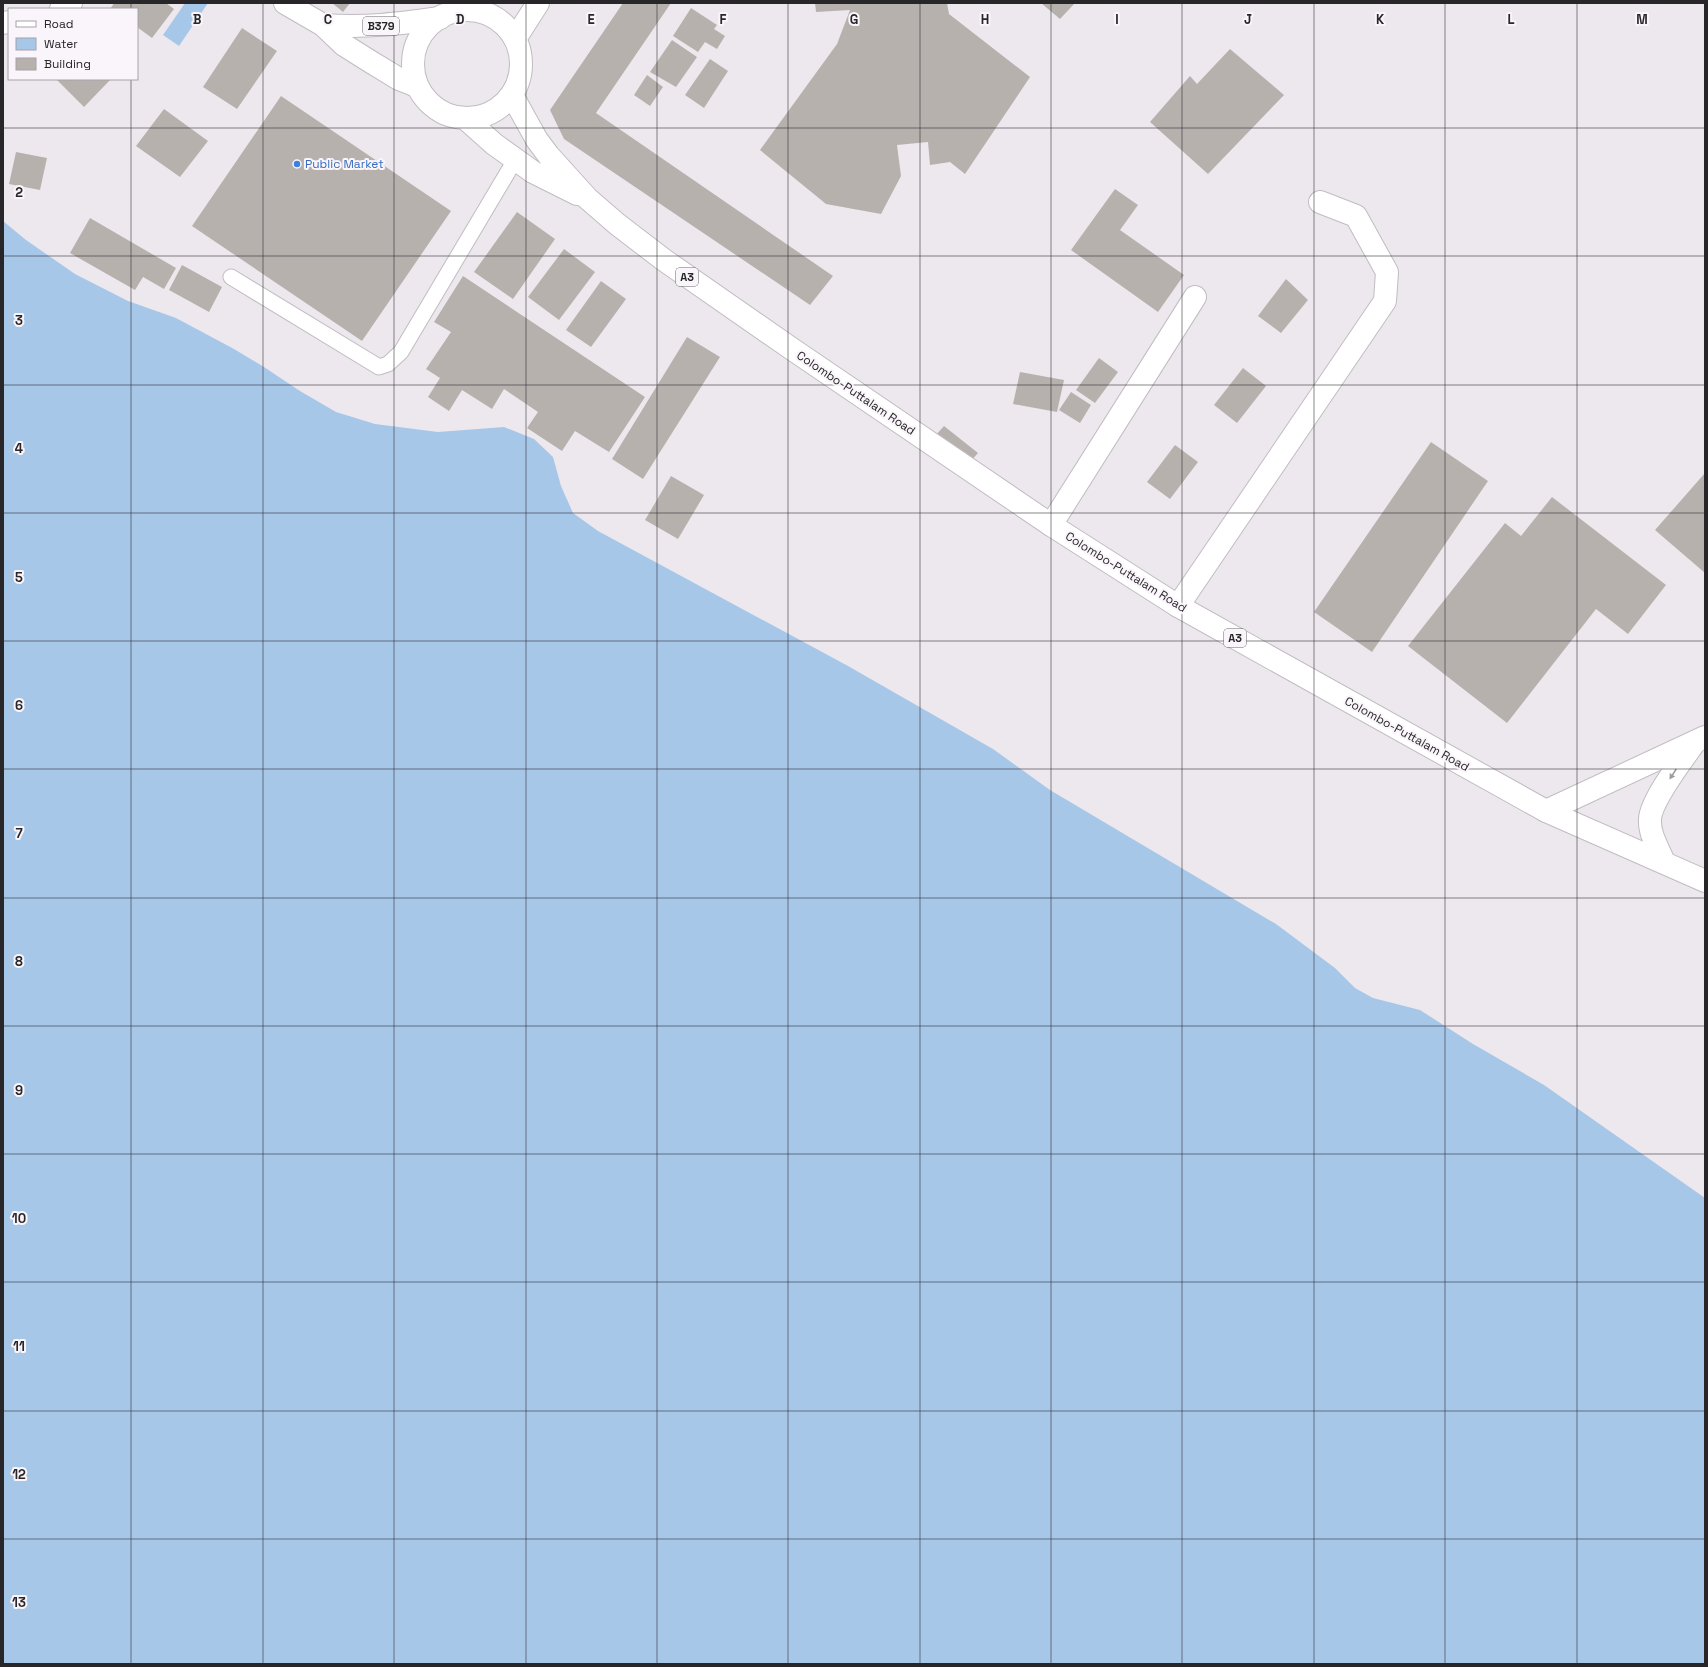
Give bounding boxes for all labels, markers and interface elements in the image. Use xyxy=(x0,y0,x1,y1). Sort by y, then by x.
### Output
legend xyxy=(8,8,138,80)
text: B xyxy=(193,11,202,28)
text: C xyxy=(324,11,332,28)
text: D xyxy=(456,11,465,28)
text: E xyxy=(587,11,595,28)
text: F xyxy=(720,11,727,28)
text: G xyxy=(850,11,858,28)
text: H xyxy=(981,11,989,28)
text: I xyxy=(1115,11,1119,28)
text: J xyxy=(1244,11,1252,28)
text: K xyxy=(1376,11,1385,28)
text: L xyxy=(1507,11,1515,28)
text: M xyxy=(1636,11,1648,28)
text: Road xyxy=(44,16,73,32)
road number: B379 xyxy=(363,17,399,35)
text: Water xyxy=(44,36,78,52)
text: Building xyxy=(44,56,91,72)
place label: Public Market xyxy=(305,156,384,172)
marker: Public Market xyxy=(292,159,302,169)
text: 2 xyxy=(15,184,23,201)
road number: A3 xyxy=(676,268,698,286)
text: 3 xyxy=(15,312,23,329)
street label: Colombo-Puttalam Road xyxy=(794,347,918,439)
text: 4 xyxy=(15,440,23,457)
street label: Colombo-Puttalam Road xyxy=(1062,528,1190,616)
text: 5 xyxy=(15,569,23,586)
road number: A3 xyxy=(1224,629,1246,647)
street label: Colombo-Puttalam Road xyxy=(1342,693,1472,775)
text: 6 xyxy=(15,697,23,714)
one-way arrow xyxy=(1669,769,1677,780)
text: 7 xyxy=(15,825,23,842)
text: 8 xyxy=(15,953,23,970)
text: 9 xyxy=(15,1082,23,1099)
text: 10 xyxy=(12,1210,26,1227)
text: 11 xyxy=(13,1338,25,1355)
text: 12 xyxy=(12,1466,26,1483)
text: 13 xyxy=(12,1594,26,1611)

